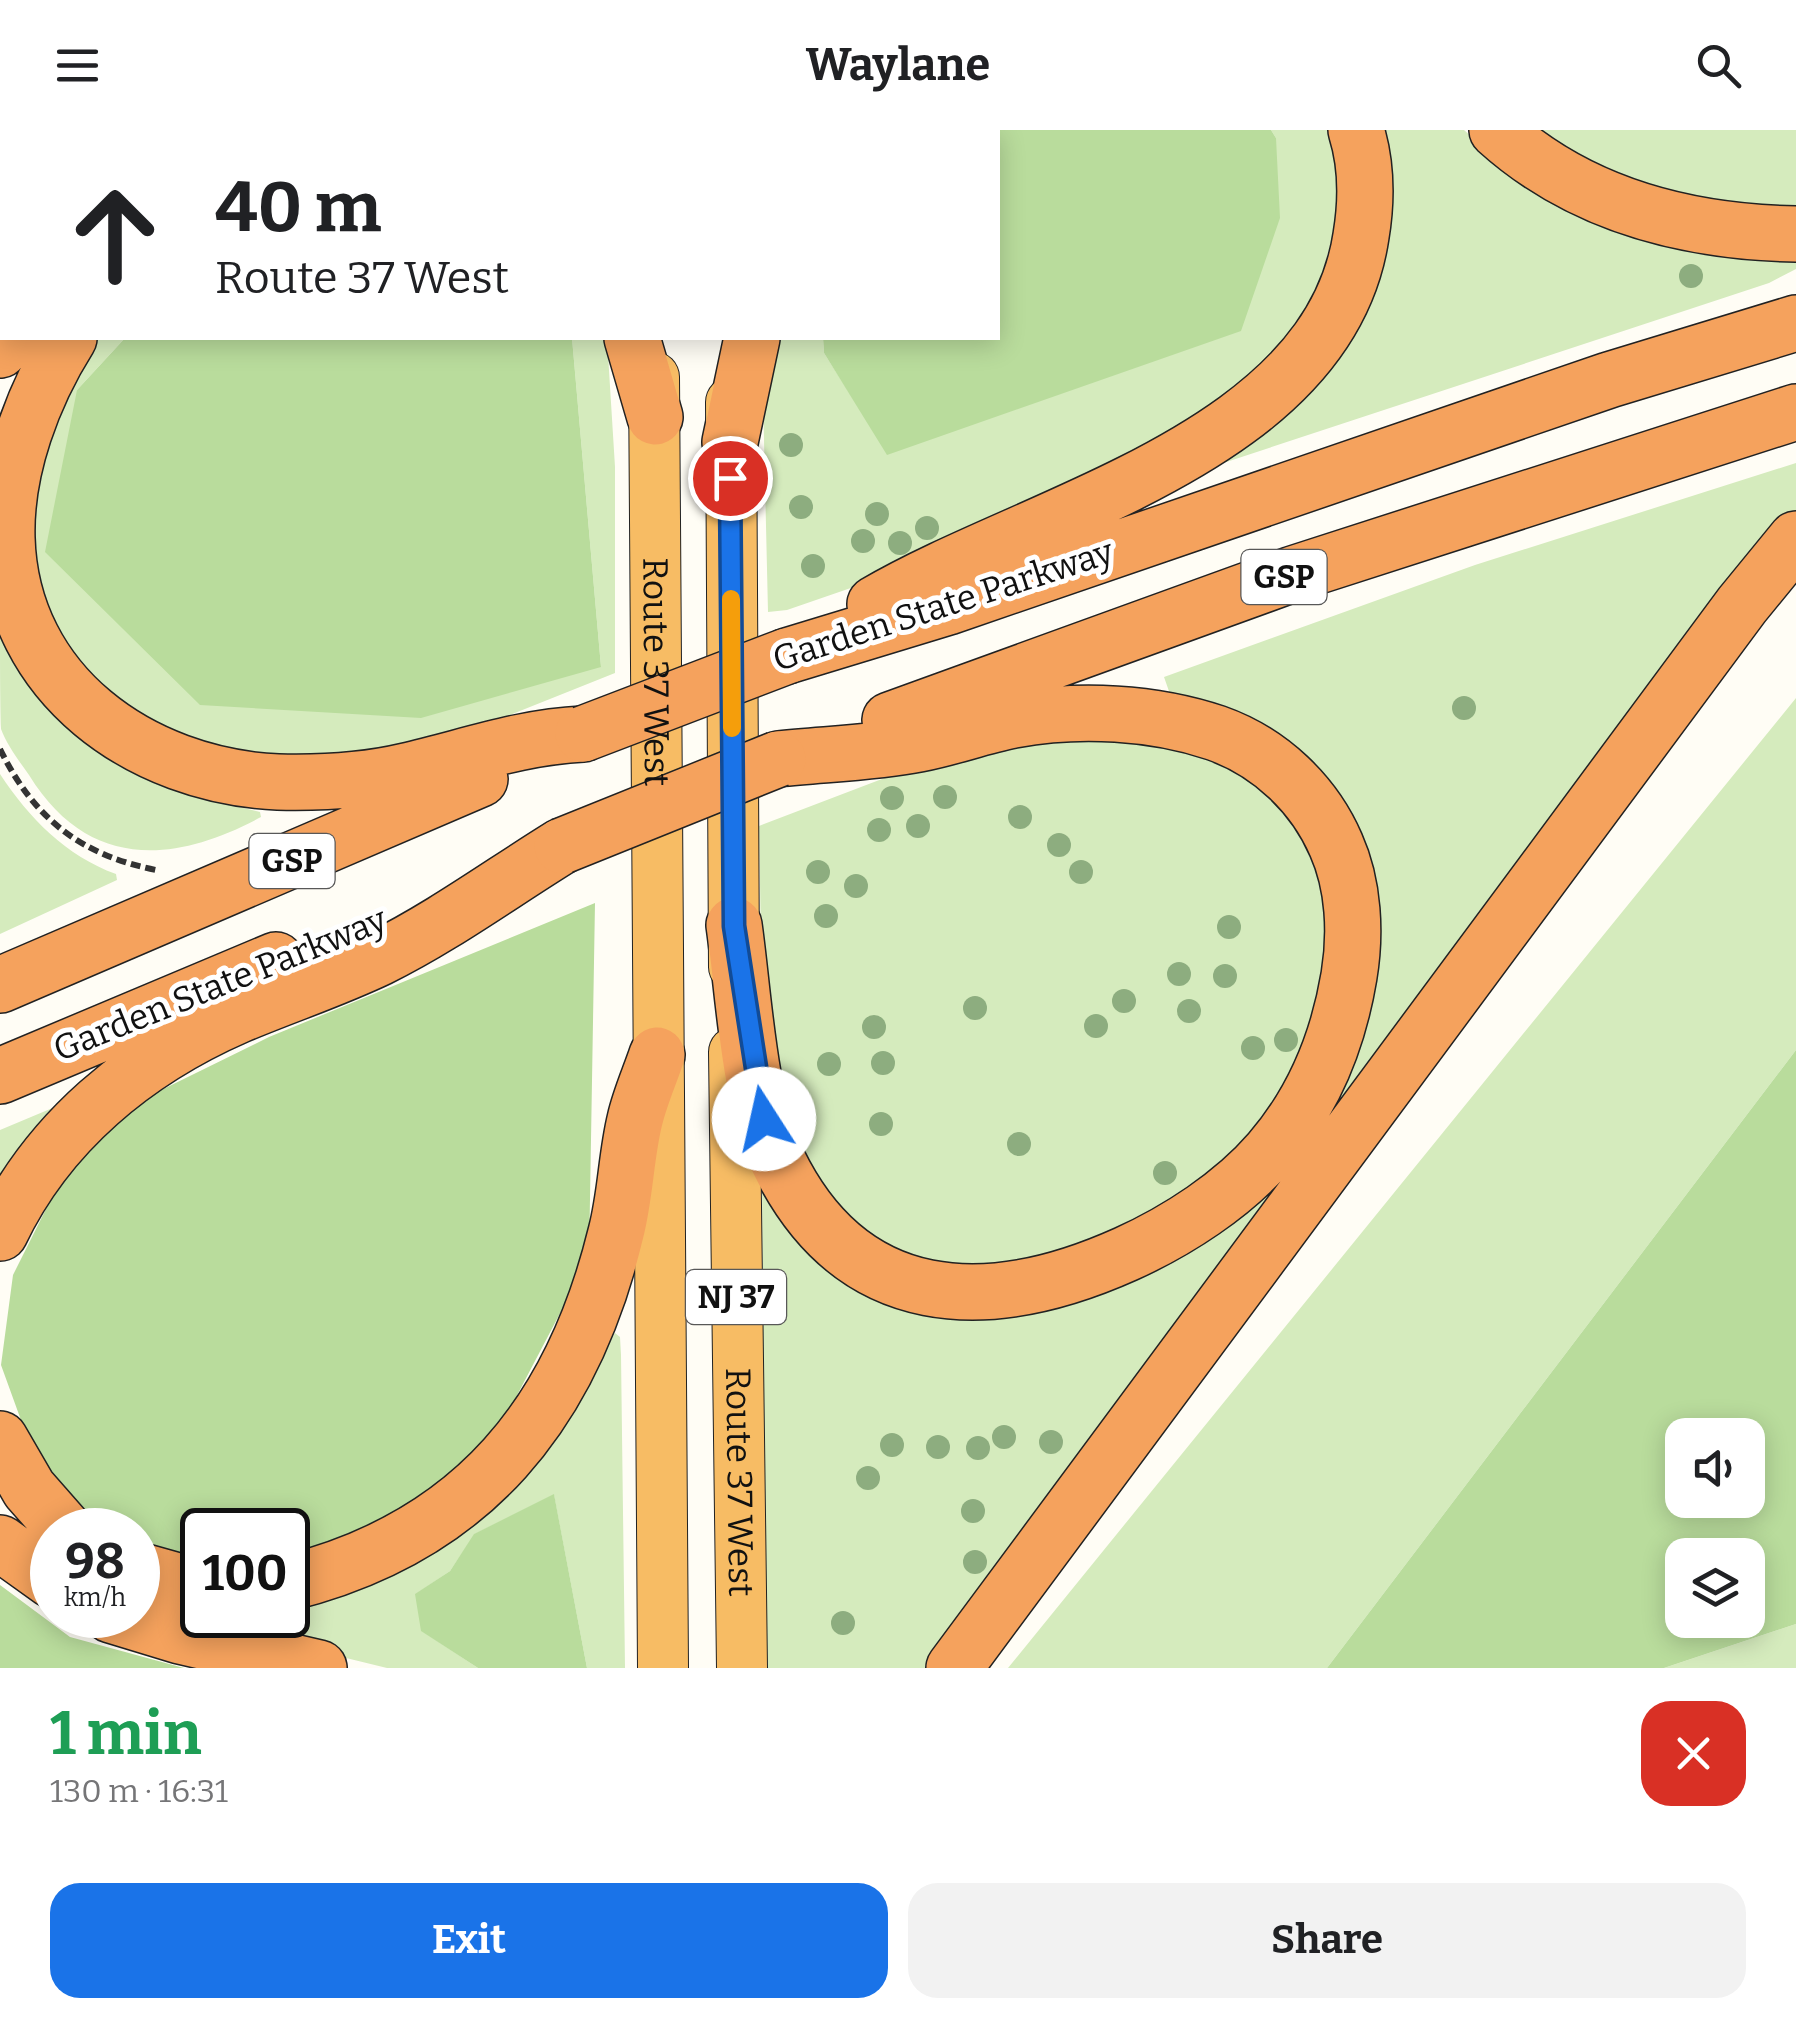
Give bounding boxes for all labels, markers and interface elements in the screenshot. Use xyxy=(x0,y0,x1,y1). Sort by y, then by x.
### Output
icon: menu xyxy=(50,38,105,93)
text: Waylane xyxy=(806,38,990,92)
icon: search xyxy=(1691,38,1746,93)
text: 40 m xyxy=(215,166,381,250)
icon: ahead xyxy=(50,170,180,300)
text: Route 37 West xyxy=(215,251,509,305)
pin xyxy=(688,436,773,521)
icon: arrive xyxy=(703,451,758,506)
street label: Garden State Parkway xyxy=(767,530,1119,680)
road number: GSP xyxy=(1242,550,1326,604)
street label: Route 37 West xyxy=(634,557,678,787)
road number: GSP xyxy=(250,834,334,888)
street label: Garden State Parkway xyxy=(47,898,393,1070)
position arrow xyxy=(712,1067,816,1171)
road number: NJ 37 xyxy=(686,1270,786,1324)
street label: Route 37 West xyxy=(717,1367,762,1597)
map controls xyxy=(1665,1418,1765,1638)
button: sound xyxy=(1665,1418,1765,1518)
speed limit sign: 100 xyxy=(180,1508,310,1638)
text: 98 xyxy=(65,1531,125,1591)
button: layers xyxy=(1665,1538,1765,1638)
text: km/h xyxy=(64,1583,126,1613)
text: 1 min xyxy=(50,1698,202,1770)
button: close xyxy=(1641,1701,1746,1806)
text: 130 m · 16:31 xyxy=(50,1772,228,1810)
button: Exit xyxy=(50,1883,888,1998)
button: Share xyxy=(908,1883,1746,1998)

